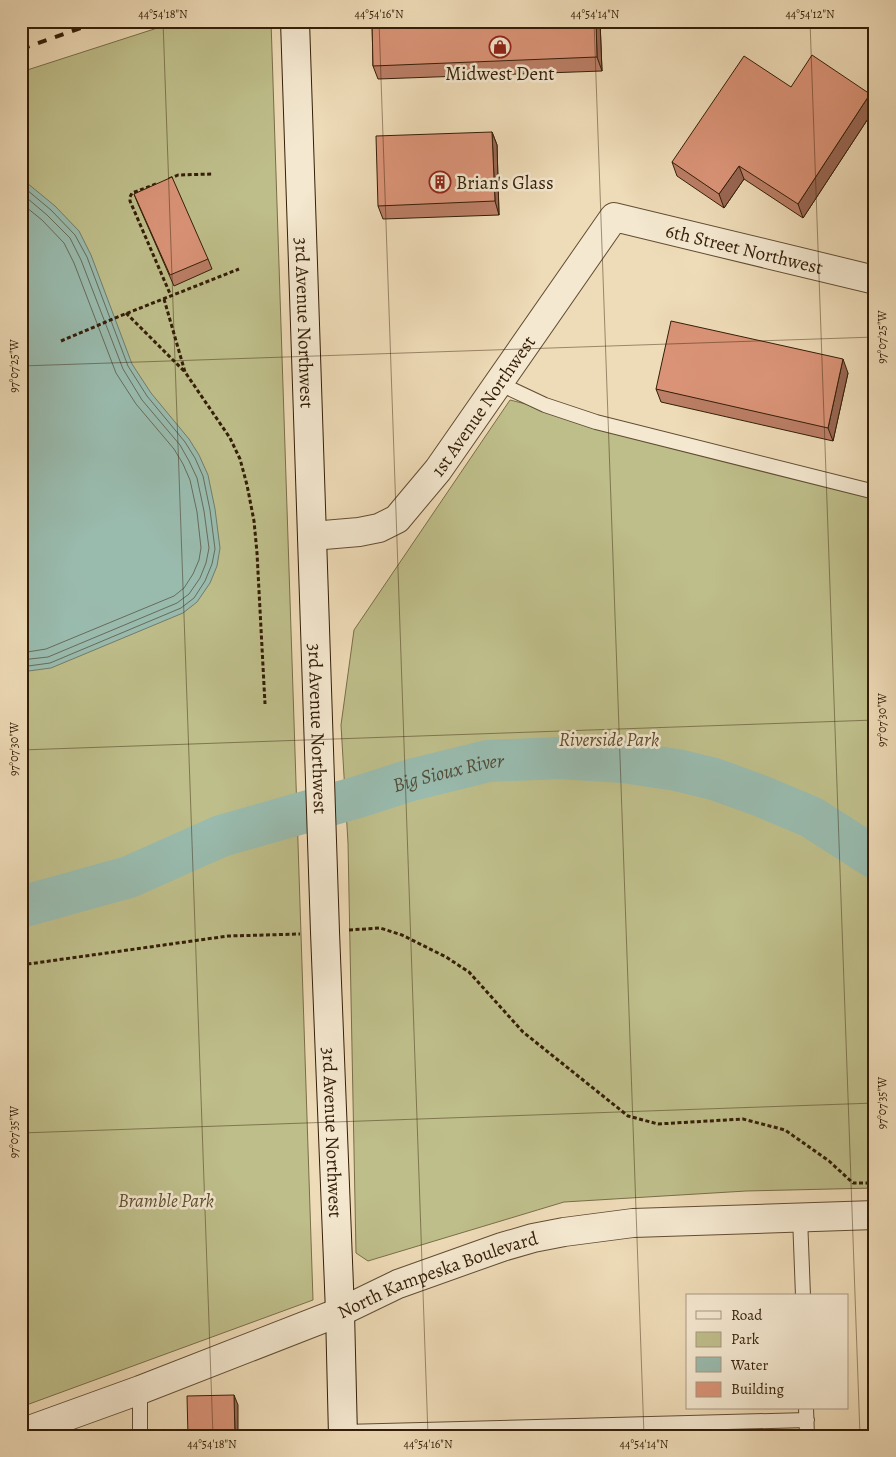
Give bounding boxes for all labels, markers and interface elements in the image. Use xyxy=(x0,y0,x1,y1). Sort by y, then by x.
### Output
text: 44°54'18"N xyxy=(138,6,188,22)
text: 44°54'16"N xyxy=(354,6,404,22)
text: 44°54'14"N xyxy=(571,6,620,22)
text: 44°54'12"N xyxy=(785,6,835,22)
shop icon: Midwest Dent xyxy=(488,35,512,59)
place label: Midwest Dent xyxy=(445,61,555,87)
building icon: Brian's Glass xyxy=(428,170,452,194)
place label: Brian's Glass xyxy=(456,170,554,196)
street label: 6th Street Northwest xyxy=(663,218,826,281)
street label: 3rd Avenue Northwest xyxy=(288,237,320,409)
text: 97°07'25"W xyxy=(874,310,890,364)
street label: 1st Avenue Northwest xyxy=(426,331,542,483)
text: 97°07'25"W xyxy=(6,339,22,393)
street label: 3rd Avenue Northwest xyxy=(301,643,333,815)
text: 97°07'30"W xyxy=(874,692,890,747)
text: 97°07'30"W xyxy=(6,721,22,776)
park label: Riverside Park xyxy=(559,727,659,753)
water label: Big Sioux River xyxy=(389,747,505,799)
street label: 3rd Avenue Northwest xyxy=(316,1046,348,1218)
text: 97°07'35"W xyxy=(874,1076,890,1129)
text: 97°07'35"W xyxy=(6,1105,22,1158)
park label: Bramble Park xyxy=(118,1188,214,1214)
street label: North Kampeska Boulevard xyxy=(333,1225,542,1325)
legend xyxy=(686,1294,848,1410)
text: Road xyxy=(731,1305,763,1325)
text: Park xyxy=(731,1329,760,1349)
text: Water xyxy=(730,1355,768,1375)
text: Building xyxy=(731,1379,784,1399)
text: 44°54'18"N xyxy=(187,1436,237,1452)
text: 44°54'16"N xyxy=(403,1436,453,1452)
text: 44°54'14"N xyxy=(620,1436,669,1452)

